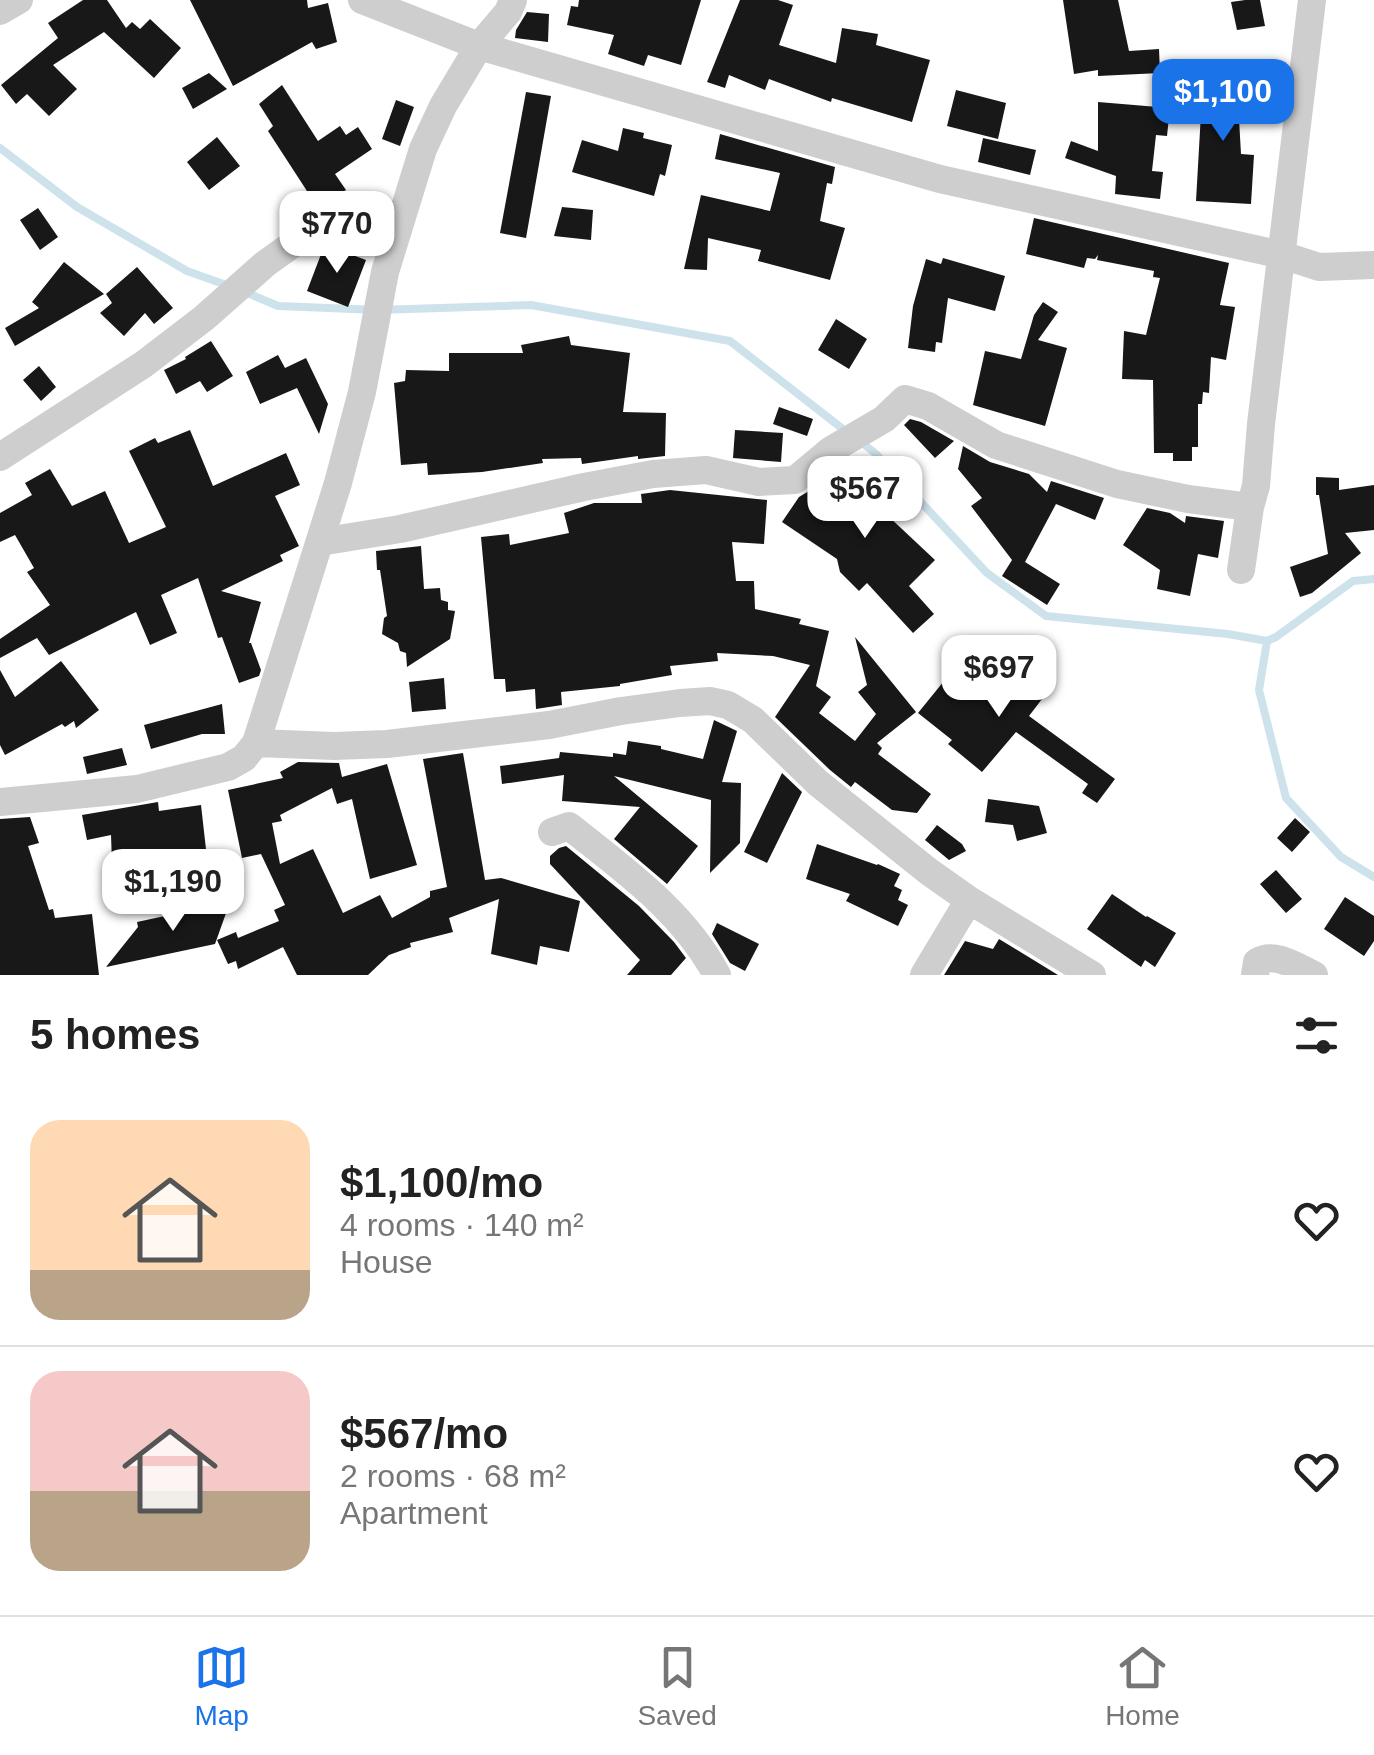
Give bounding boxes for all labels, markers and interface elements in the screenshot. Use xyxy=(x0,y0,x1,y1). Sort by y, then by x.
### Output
pin: $1,100 xyxy=(1142,59,1304,144)
text: $1,100 xyxy=(1174,73,1272,109)
pin: $770 xyxy=(278,191,396,276)
text: $770 xyxy=(301,205,373,241)
pin: $567 xyxy=(806,456,924,541)
text: $567 xyxy=(829,470,901,506)
pin: $697 xyxy=(940,635,1058,720)
text: $697 xyxy=(963,649,1035,685)
pin: $1,190 xyxy=(92,849,254,934)
text: $1,190 xyxy=(124,863,222,899)
icon: filters xyxy=(1289,1008,1344,1063)
text: 5 homes xyxy=(30,1011,200,1058)
text: $1,100/mo xyxy=(340,1159,543,1206)
icon: home xyxy=(110,1160,230,1280)
icon: heart xyxy=(1289,1193,1344,1248)
text: 4 rooms · 140 m² xyxy=(340,1207,584,1243)
text: House xyxy=(340,1244,433,1280)
text: $567/mo xyxy=(340,1410,508,1457)
icon: home xyxy=(110,1411,230,1531)
icon: heart xyxy=(1289,1444,1344,1499)
text: 2 rooms · 68 m² xyxy=(340,1458,566,1494)
text: Apartment xyxy=(340,1495,488,1531)
tab: Map xyxy=(194,1640,249,1732)
tab: Saved xyxy=(637,1640,717,1732)
tab: Home xyxy=(1105,1640,1180,1732)

